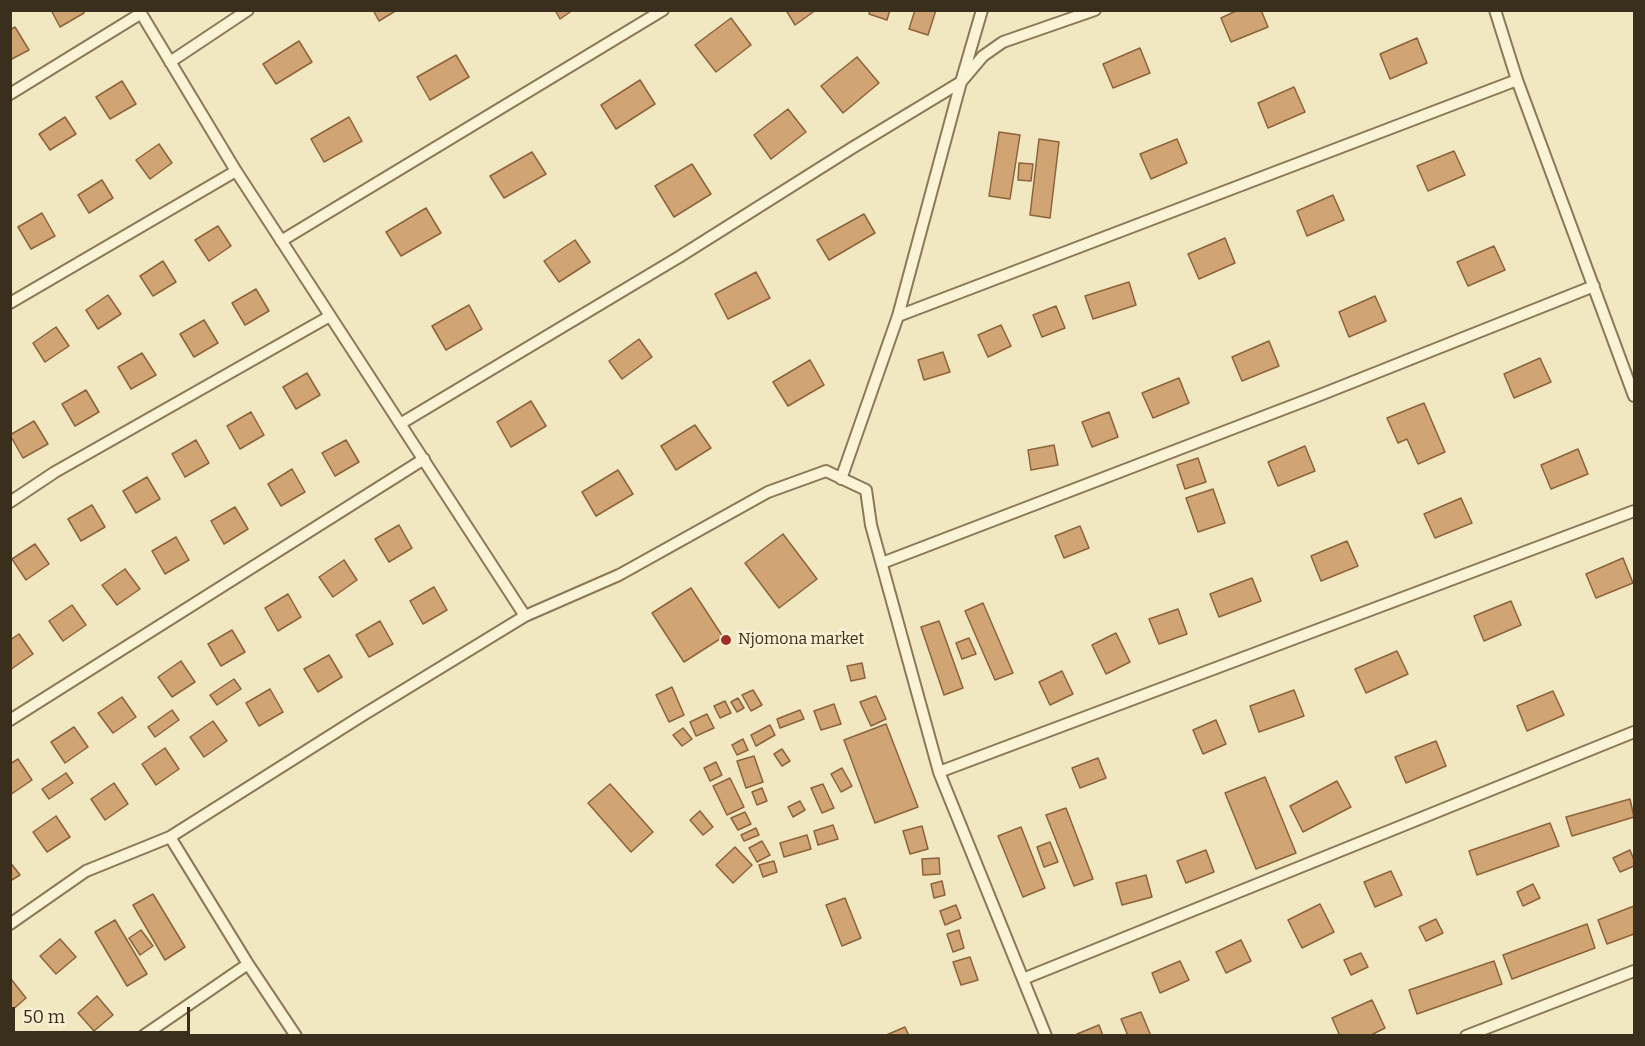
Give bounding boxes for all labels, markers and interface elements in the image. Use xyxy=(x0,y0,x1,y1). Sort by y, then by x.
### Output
place label: Njomona market xyxy=(738,630,864,650)
marker: Njomona market xyxy=(719,633,733,647)
scale bar xyxy=(15,995,194,1033)
text: 50 m xyxy=(23,1006,65,1028)

